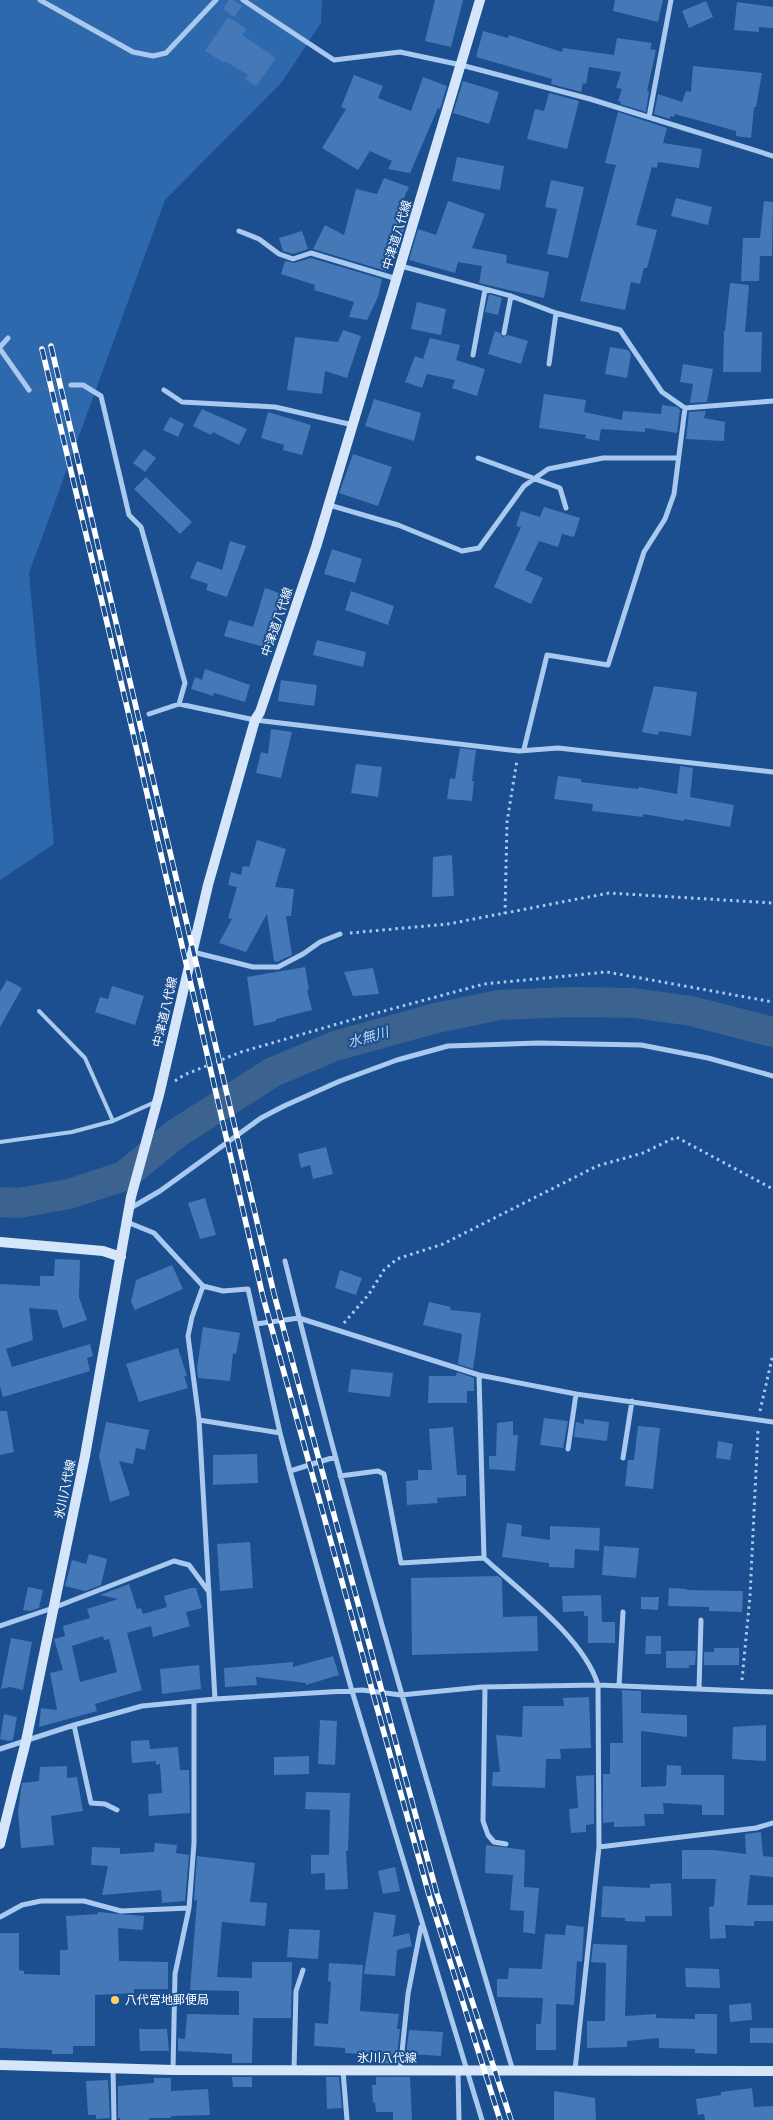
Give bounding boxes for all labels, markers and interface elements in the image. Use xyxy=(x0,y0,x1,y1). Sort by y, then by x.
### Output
street label: 中津道八代線 xyxy=(380,199,414,271)
street label: 中津道八代線 xyxy=(259,586,295,658)
street label: 中津道八代線 xyxy=(150,975,180,1049)
water label: 水無川 xyxy=(346,1023,392,1050)
street label: 氷川八代線 xyxy=(52,1458,78,1520)
place label: 八代宮地郵便局 xyxy=(125,1993,209,2007)
marker: 八代宮地郵便局 xyxy=(109,1994,121,2006)
street label: 氷川八代線 xyxy=(357,2051,417,2065)

